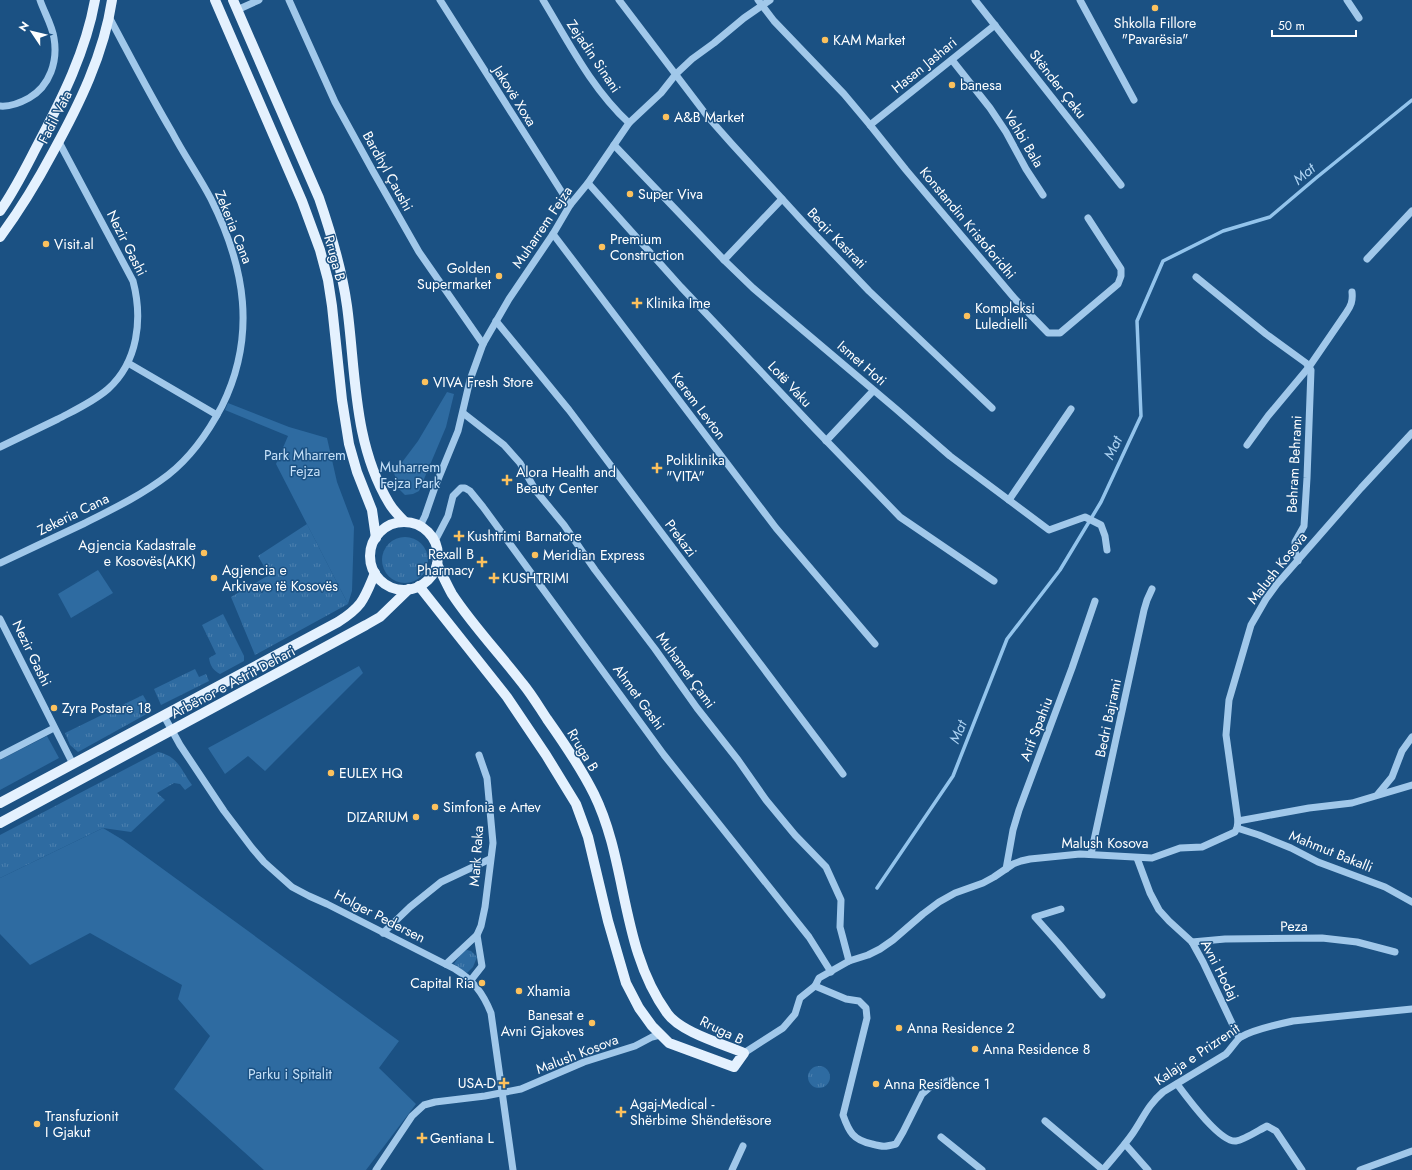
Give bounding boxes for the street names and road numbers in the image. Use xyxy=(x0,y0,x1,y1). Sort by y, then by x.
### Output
street label: Zejadin Sinani xyxy=(562,15,626,97)
street label: Hasan Jashari xyxy=(887,32,961,98)
street label: Skënder Çeku xyxy=(1025,45,1091,123)
street label: Jakovë Xoxa xyxy=(487,60,542,130)
street label: Fadil Vata xyxy=(33,87,77,147)
street label: Vehbi Bala xyxy=(999,107,1049,171)
street label: Bardhyl Çaushi xyxy=(358,127,418,215)
street label: Konstandin Kristoforidhi xyxy=(915,163,1021,283)
street label: Muharrem Fejza xyxy=(507,182,577,272)
street label: Zekeria Cana xyxy=(210,187,258,267)
street label: Beqir Kastrati xyxy=(803,203,871,273)
street label: Nezir Gashi xyxy=(102,207,152,279)
street label: Rruga B xyxy=(319,233,351,283)
street label: Ismet Hoti xyxy=(833,336,891,390)
street label: Lotë Vaku xyxy=(763,356,817,412)
street label: Kerem Levton xyxy=(667,368,731,444)
street label: Behram Behrami xyxy=(1281,415,1307,513)
street label: Zekeria Cana xyxy=(34,488,112,540)
street label: Prekazi xyxy=(660,515,702,561)
street label: Malush Kosova xyxy=(1242,528,1312,608)
street label: Nezir Gashi xyxy=(7,617,57,689)
street label: Muhamet Çami xyxy=(652,628,720,712)
street label: Arbënor e Astrit Dehari xyxy=(167,641,299,723)
street label: Ahmet Gashi xyxy=(608,660,670,734)
street label: Bedri Bajrami xyxy=(1090,677,1126,759)
street label: Arif Spahiu xyxy=(1015,694,1057,764)
street label: Rruga B xyxy=(562,725,604,775)
street label: Mark Raka xyxy=(464,825,488,887)
street label: Mahmut Bakalli xyxy=(1286,825,1376,877)
street label: Malush Kosova xyxy=(1062,833,1148,853)
street label: Holger Pedersen xyxy=(331,884,429,948)
street label: Peza xyxy=(1280,916,1308,936)
street label: Avni Hodaj xyxy=(1196,936,1244,1004)
street label: Rruga B xyxy=(697,1011,748,1049)
street label: Kalaja e Prizrenit xyxy=(1150,1018,1244,1090)
street label: Malush Kosova xyxy=(533,1029,621,1079)

